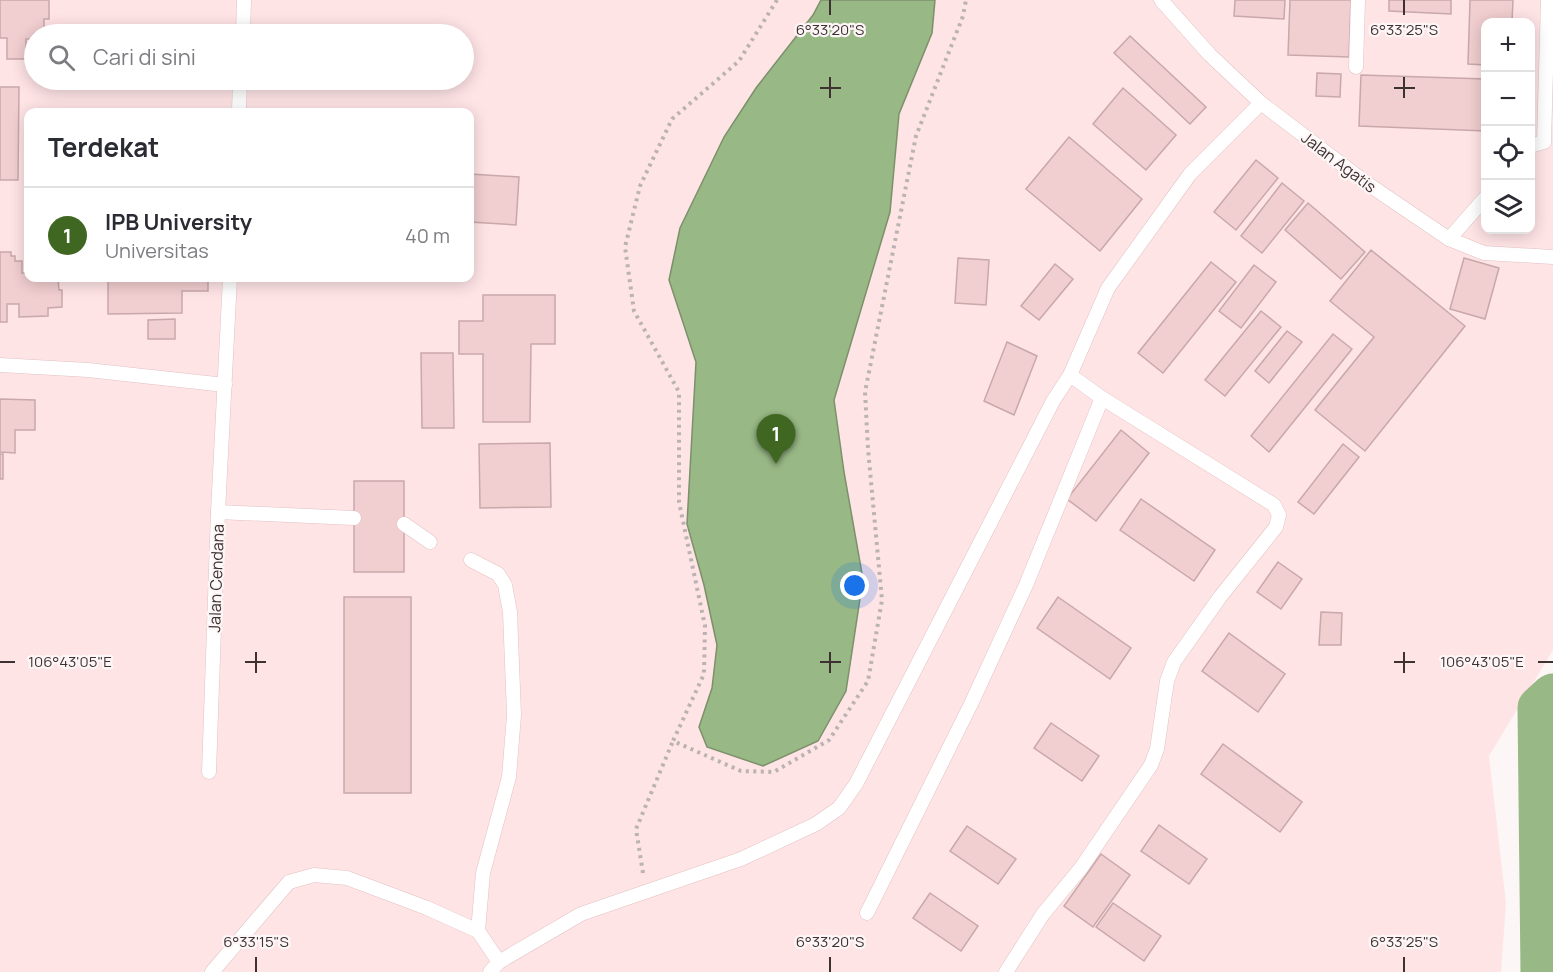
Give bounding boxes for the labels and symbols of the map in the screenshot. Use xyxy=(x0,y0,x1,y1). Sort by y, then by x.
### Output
text: 6°33'20"S xyxy=(796,19,864,40)
text: 6°33'25"S xyxy=(1370,19,1438,40)
street label: Jalan Agatis xyxy=(1297,127,1381,197)
pin: 1 xyxy=(756,414,796,464)
street label: Jalan Cendana xyxy=(203,523,229,633)
your location xyxy=(840,571,869,600)
text: 106°43'05"E xyxy=(28,651,112,672)
text: 106°43'05"E xyxy=(1440,651,1524,672)
text: 6°33'15"S xyxy=(223,931,289,952)
text: 6°33'20"S xyxy=(796,931,864,952)
text: 6°33'25"S xyxy=(1370,931,1438,952)

